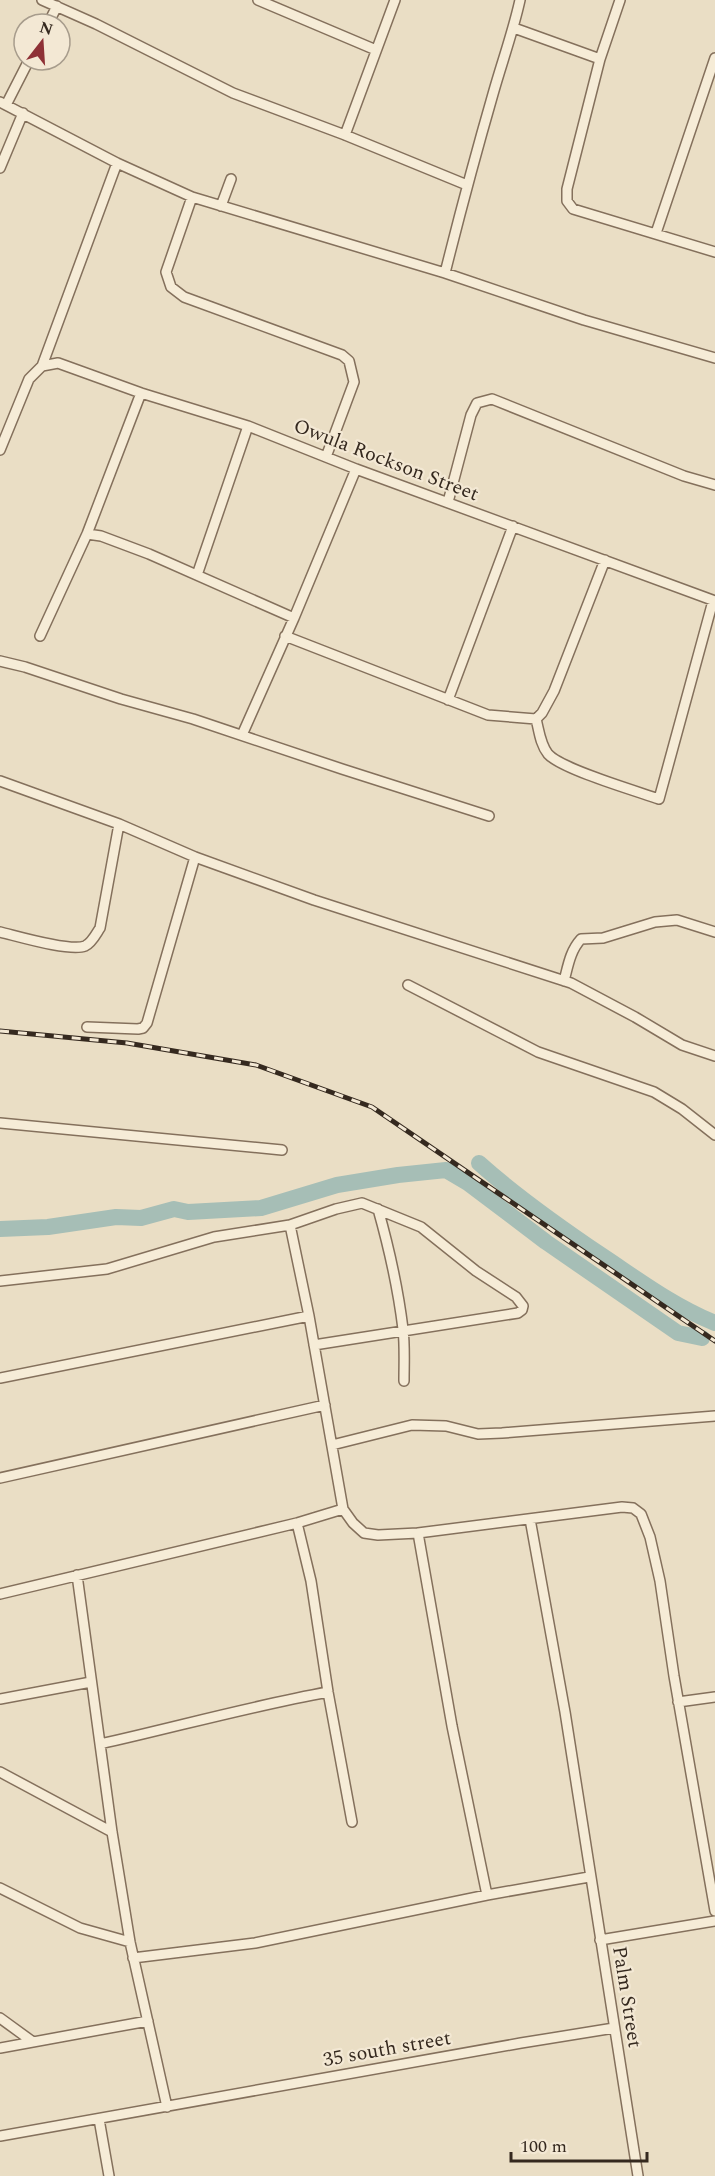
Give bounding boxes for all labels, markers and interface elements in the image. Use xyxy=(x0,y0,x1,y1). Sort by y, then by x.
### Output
north arrow xyxy=(12,12,72,72)
text: N xyxy=(36,15,56,42)
street label: Owula Rockson Street xyxy=(289,411,483,509)
street label: Palm Street xyxy=(604,1944,650,2050)
street label: 35 south street xyxy=(321,2023,453,2075)
scale bar xyxy=(511,2125,648,2163)
text: 100 m xyxy=(520,2133,567,2160)

